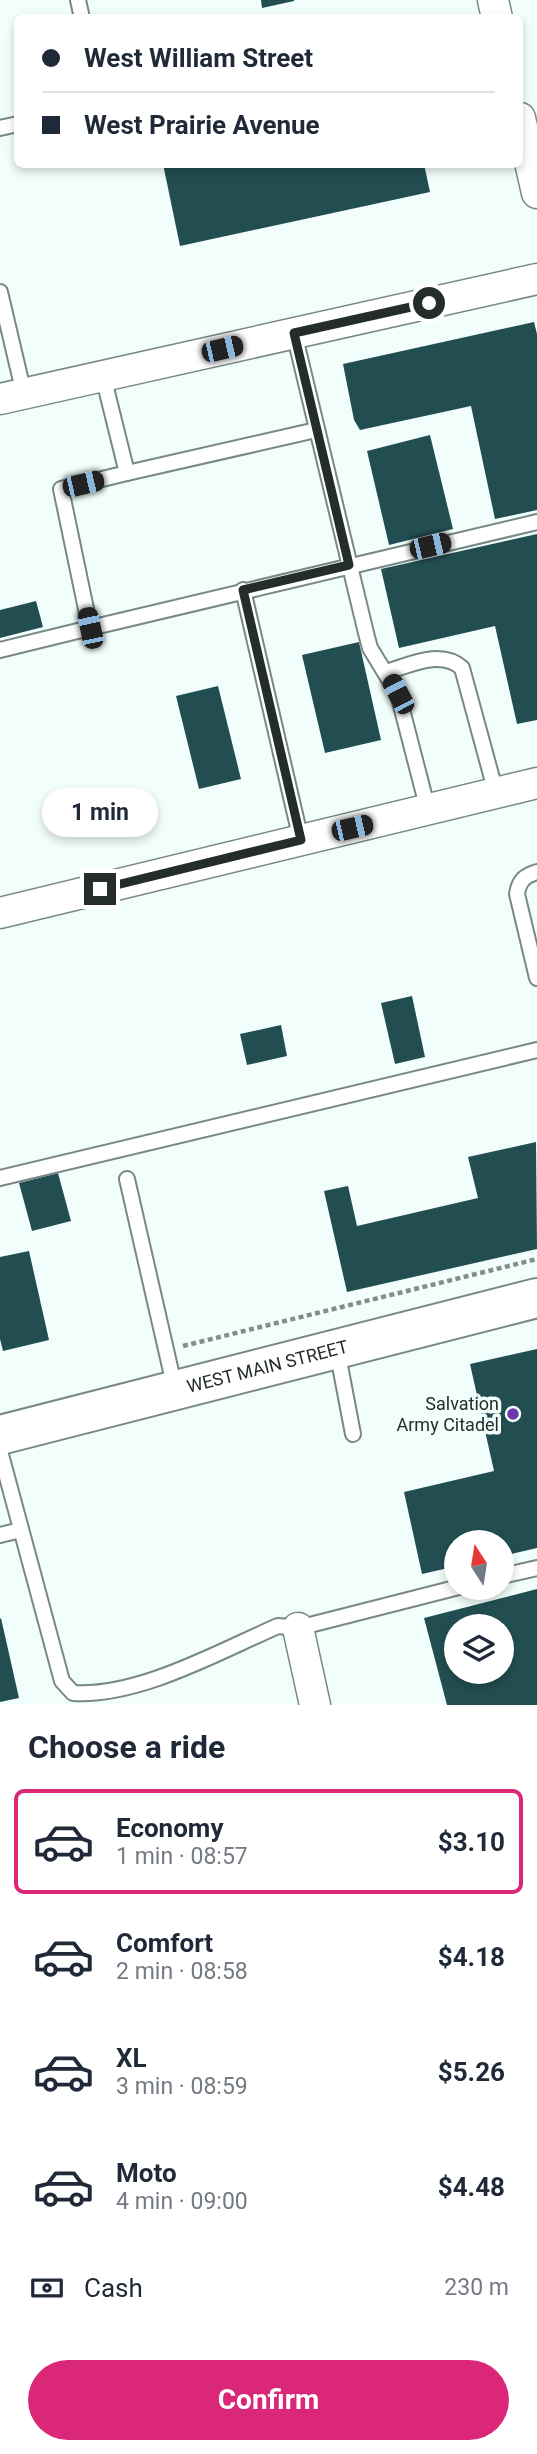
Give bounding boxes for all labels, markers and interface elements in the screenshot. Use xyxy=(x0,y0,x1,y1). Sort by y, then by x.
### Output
text: West William Street xyxy=(84,43,313,73)
text: West Prairie Avenue xyxy=(84,110,320,140)
route start xyxy=(413,287,445,319)
car xyxy=(200,334,245,364)
car xyxy=(61,469,106,499)
car xyxy=(408,531,453,561)
car xyxy=(76,605,105,651)
car xyxy=(379,671,418,717)
callout: 1 min xyxy=(42,788,158,836)
text: 1 min xyxy=(71,799,129,826)
car xyxy=(330,813,375,843)
route end xyxy=(84,873,116,905)
street label: WEST MAIN STREET xyxy=(185,1336,350,1397)
place label: Salvation Army Citadel xyxy=(397,1393,499,1435)
marker: Salvation Army Citadel xyxy=(505,1406,521,1422)
north arrow xyxy=(444,1530,514,1600)
map controls xyxy=(444,1530,514,1684)
button: layers xyxy=(444,1614,514,1684)
text: Choose a ride xyxy=(28,1728,225,1766)
icon: car xyxy=(32,1810,95,1873)
text: Economy xyxy=(116,1813,223,1843)
text: $3.10 xyxy=(438,1827,505,1857)
text: 1 min · 08:57 xyxy=(116,1843,248,1870)
icon: car xyxy=(32,1925,95,1988)
text: Comfort xyxy=(116,1928,213,1958)
text: $4.18 xyxy=(438,1942,505,1972)
text: 2 min · 08:58 xyxy=(116,1958,248,1985)
icon: car xyxy=(32,2040,95,2103)
text: XL xyxy=(116,2043,147,2073)
text: $5.26 xyxy=(438,2057,505,2087)
text: 3 min · 08:59 xyxy=(116,2073,248,2100)
icon: car xyxy=(32,2155,95,2218)
text: Moto xyxy=(116,2158,177,2188)
text: $4.48 xyxy=(438,2172,505,2202)
text: 4 min · 09:00 xyxy=(116,2188,248,2215)
icon: cash xyxy=(28,2269,66,2307)
text: Cash xyxy=(84,2273,143,2303)
text: 230 m xyxy=(444,2274,509,2301)
button: Confirm xyxy=(28,2360,509,2440)

